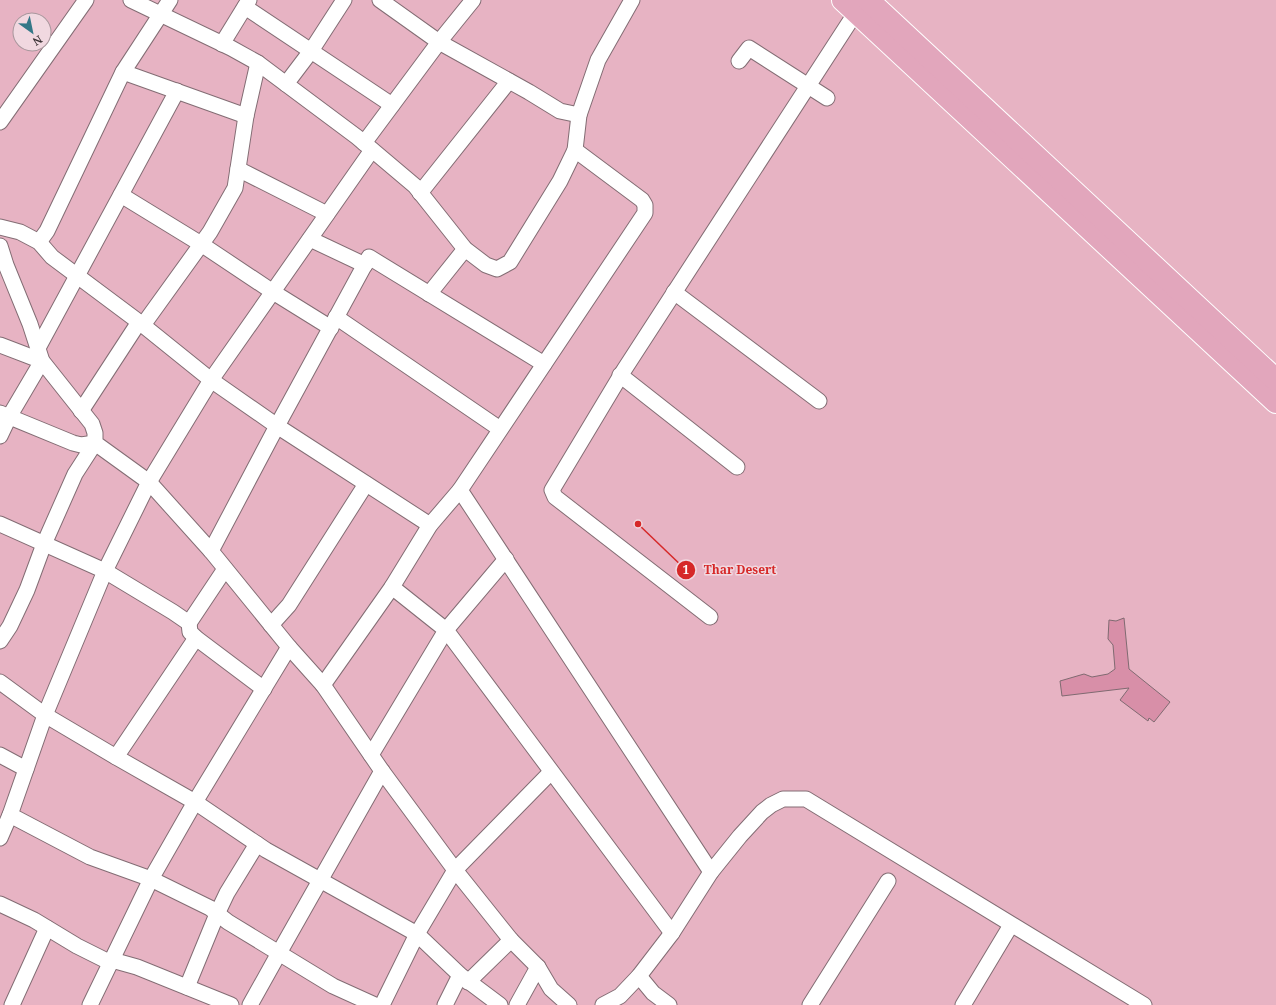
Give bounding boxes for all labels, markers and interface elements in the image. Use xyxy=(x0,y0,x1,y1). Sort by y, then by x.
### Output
north arrow xyxy=(12,12,52,52)
text: N xyxy=(30,32,45,50)
callout: Thar Desert xyxy=(676,558,784,582)
text: 1 xyxy=(683,561,690,578)
text: Thar Desert xyxy=(704,561,776,578)

